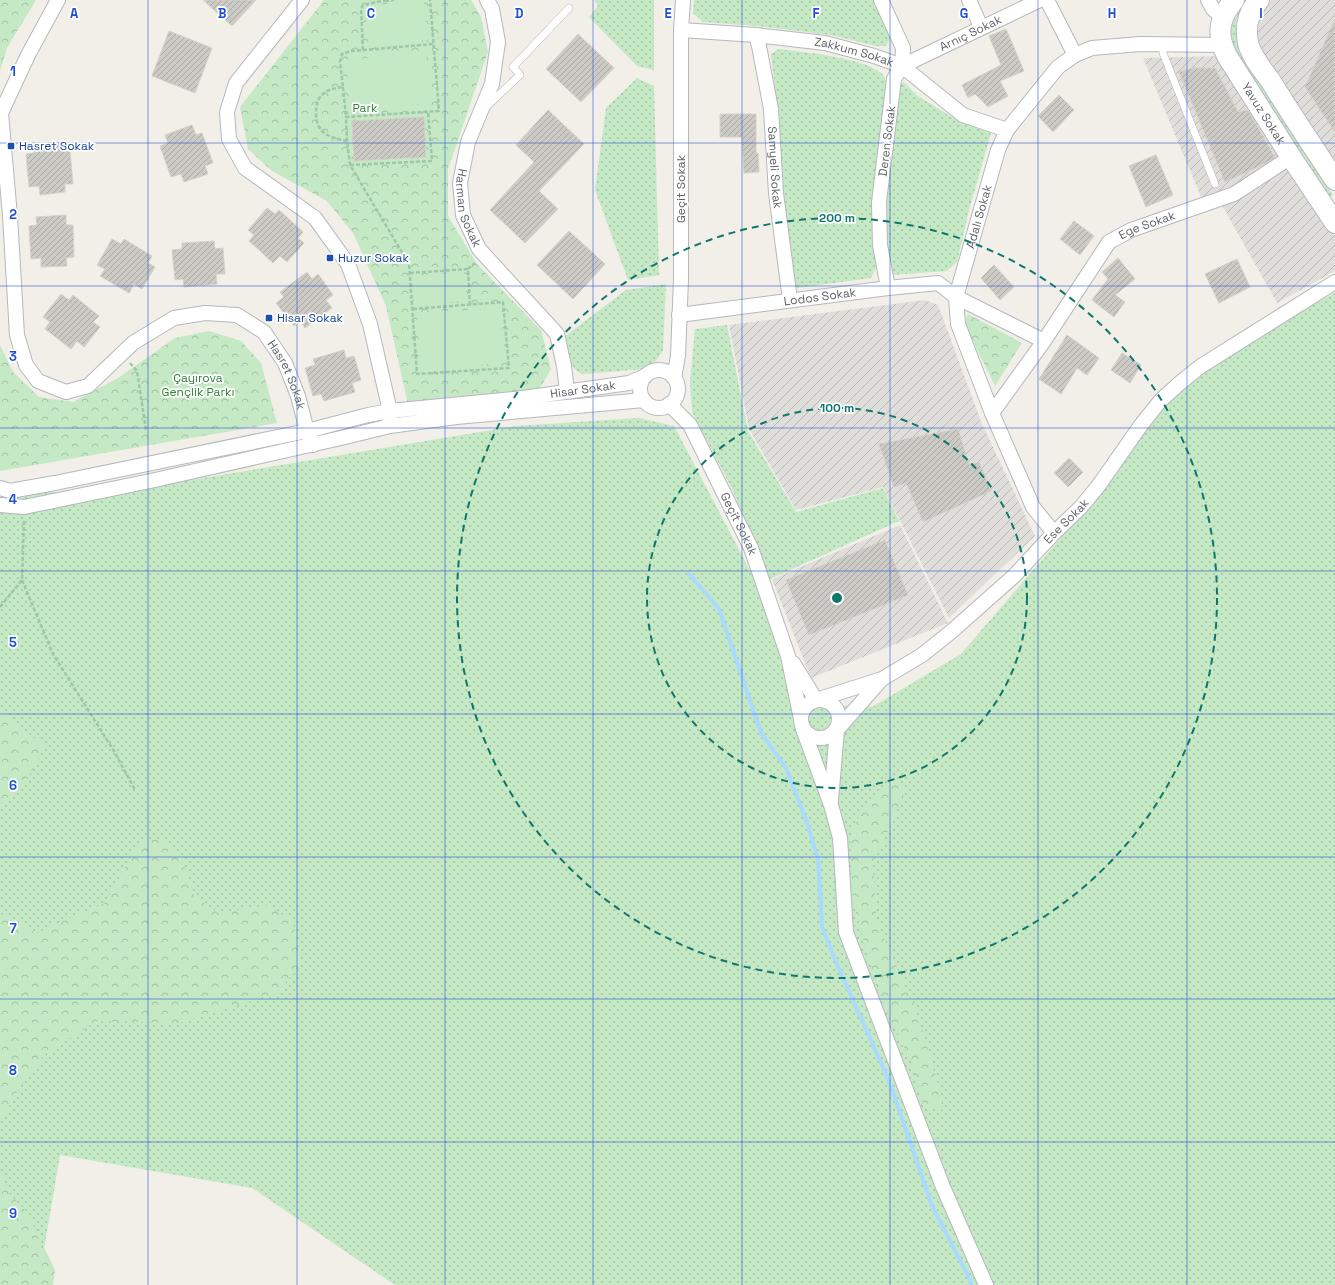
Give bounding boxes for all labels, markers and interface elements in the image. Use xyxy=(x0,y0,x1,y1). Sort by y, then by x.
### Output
text: A xyxy=(70,5,79,22)
text: B xyxy=(218,5,227,22)
text: C xyxy=(367,5,375,22)
text: D xyxy=(515,5,524,22)
text: E xyxy=(664,5,672,22)
text: F xyxy=(813,5,820,22)
text: G xyxy=(960,5,968,22)
text: H xyxy=(1108,5,1116,22)
text: I xyxy=(1259,5,1263,22)
street label: Arnıç Sokak xyxy=(937,11,1005,55)
street label: Zakkum Sokak xyxy=(814,34,897,71)
text: 1 xyxy=(10,63,16,80)
street label: Yavuz Sokak xyxy=(1238,80,1290,148)
park label: Park xyxy=(353,100,378,116)
street label: Deren Sokak xyxy=(875,104,899,177)
street label: Samyeli Sokak xyxy=(764,126,786,210)
place label: Hasret Sokak xyxy=(19,138,95,154)
marker: Hasret Sokak xyxy=(6,141,16,151)
street label: Geçit Sokak xyxy=(673,154,689,223)
street label: Harman Sokak xyxy=(452,167,485,250)
street label: Adalı Sokak xyxy=(962,182,996,250)
text: 2 xyxy=(9,206,17,223)
street label: Ege Sokak xyxy=(1116,207,1178,243)
text: 200 m xyxy=(819,210,855,226)
place label: Huzur Sokak xyxy=(338,250,409,266)
marker: Huzur Sokak xyxy=(325,253,335,263)
street label: Lodos Sokak xyxy=(783,284,858,309)
place label: Hisar Sokak xyxy=(277,310,344,326)
marker: Hisar Sokak xyxy=(264,313,274,323)
street label: Hasret Sokak xyxy=(264,337,309,412)
text: 3 xyxy=(9,348,17,365)
park label: Çayırova Gençlik Parkı xyxy=(162,370,234,400)
street label: Hisar Sokak xyxy=(549,377,617,402)
text: 100 m xyxy=(820,400,854,416)
street label: Geçit Sokak xyxy=(717,490,761,558)
text: 4 xyxy=(9,491,17,508)
street label: Ese Sokak xyxy=(1040,495,1093,547)
centre of rings xyxy=(830,591,844,605)
text: 5 xyxy=(9,634,17,651)
text: 6 xyxy=(9,777,17,794)
text: 7 xyxy=(9,920,17,937)
text: 8 xyxy=(9,1062,17,1079)
text: 9 xyxy=(9,1205,17,1222)

